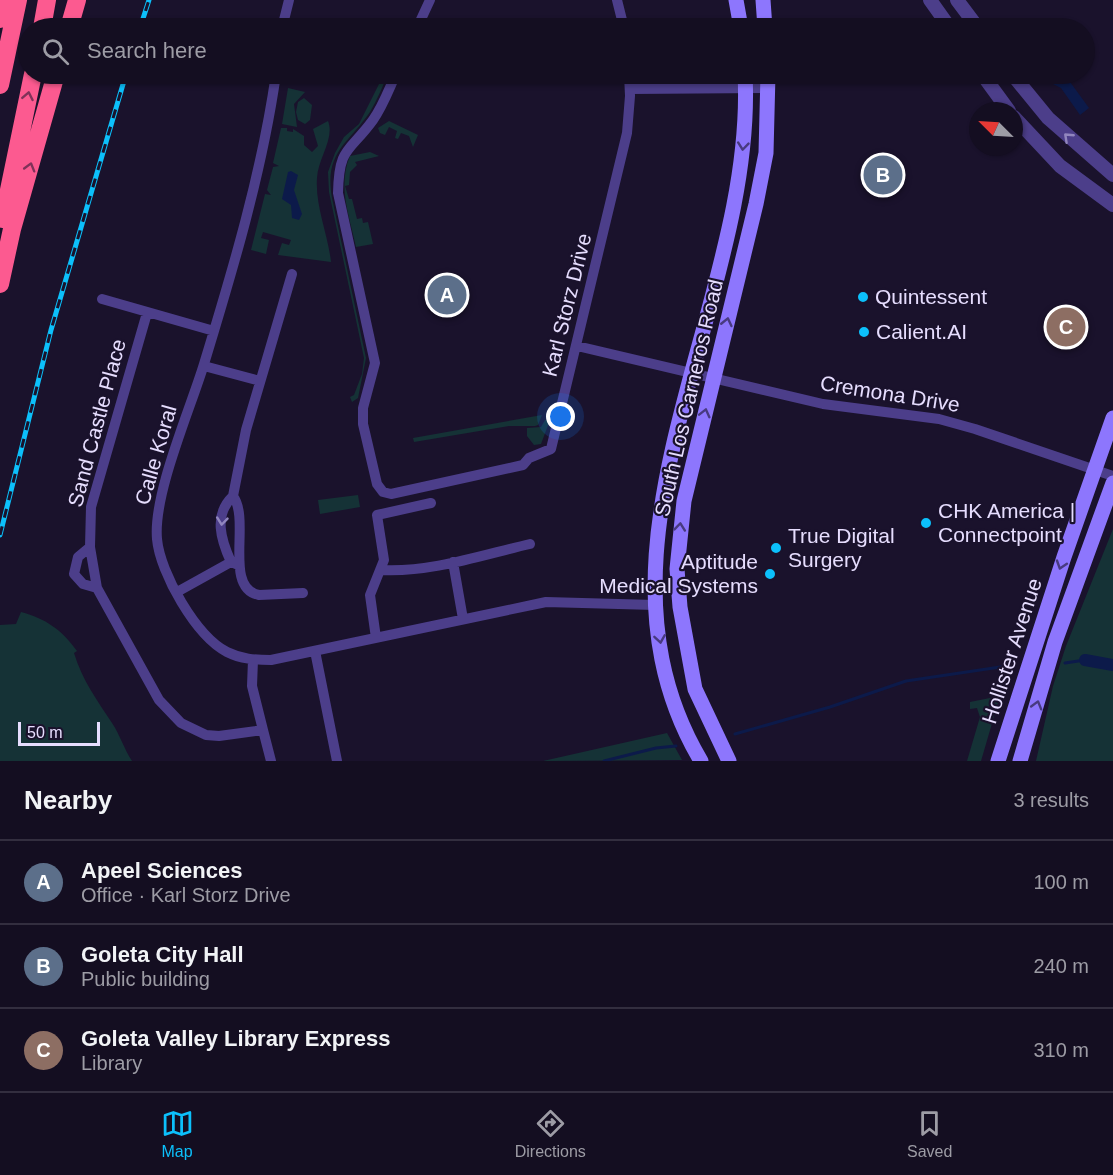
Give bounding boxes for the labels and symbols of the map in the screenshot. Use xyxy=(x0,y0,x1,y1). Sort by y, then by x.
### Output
one-way arrow xyxy=(21,91,34,101)
north arrow xyxy=(969,102,1023,156)
one-way arrow xyxy=(1064,133,1075,144)
one-way arrow xyxy=(737,142,750,151)
pin: B xyxy=(864,152,902,198)
one-way arrow xyxy=(23,162,35,173)
street label: Karl Storz Drive xyxy=(538,231,595,379)
pin: A xyxy=(428,272,466,318)
street label: South Los Carneros Road xyxy=(650,277,727,519)
place label: Quintessent xyxy=(875,285,987,308)
marker: Quintessent xyxy=(856,290,870,304)
pin: C xyxy=(1046,304,1086,350)
one-way arrow xyxy=(720,317,733,327)
place label: Calient.AI xyxy=(876,320,967,343)
marker: Calient.AI xyxy=(857,325,871,339)
street label: Sand Castle Place xyxy=(63,336,130,509)
street label: Cremona Drive xyxy=(819,371,962,416)
street label: Calle Koral xyxy=(130,402,181,507)
your location xyxy=(546,402,575,431)
one-way arrow xyxy=(698,408,711,418)
place label: CHK America | Connectpoint xyxy=(938,499,1075,546)
marker: CHK America | Connectpoint xyxy=(919,516,933,530)
one-way arrow xyxy=(216,517,229,526)
one-way arrow xyxy=(674,522,686,532)
place label: True Digital Surgery xyxy=(788,524,895,571)
marker: True Digital Surgery xyxy=(769,541,783,555)
place label: Aptitude Medical Systems xyxy=(599,550,758,597)
one-way arrow xyxy=(1056,559,1068,570)
marker: Aptitude Medical Systems xyxy=(763,567,777,581)
street label: Hollister Avenue xyxy=(977,575,1046,726)
one-way arrow xyxy=(653,634,665,643)
one-way arrow xyxy=(1030,700,1042,711)
scale bar xyxy=(18,719,100,746)

